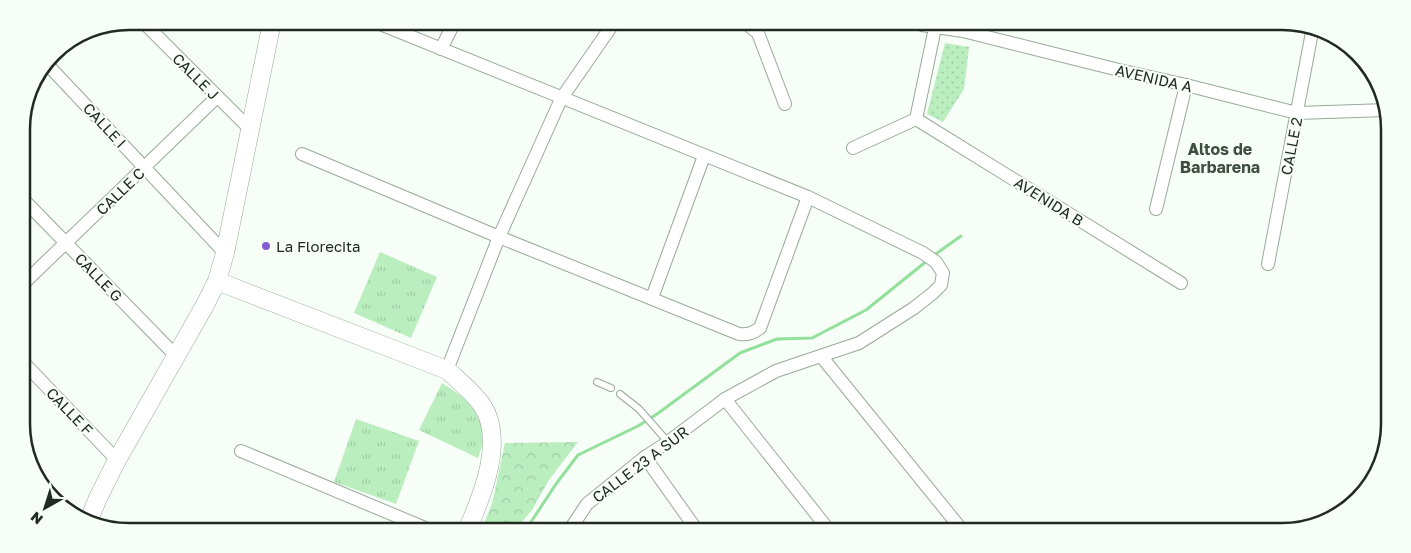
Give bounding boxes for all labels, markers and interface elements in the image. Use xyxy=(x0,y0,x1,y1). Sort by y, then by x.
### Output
street label: CALLE J xyxy=(169,49,223,103)
street label: AVENIDA A xyxy=(1114,60,1194,96)
street label: CALLE I xyxy=(80,99,130,151)
street label: CALLE 2 xyxy=(1277,115,1305,177)
district label: Altos de Barbarena xyxy=(1180,139,1260,177)
street label: CALLE C xyxy=(92,164,148,218)
street label: AVENIDA B xyxy=(1011,173,1087,229)
place label: La Florecita xyxy=(276,237,361,255)
marker: La Florecita xyxy=(260,240,272,252)
street label: CALLE G xyxy=(72,249,126,305)
street label: CALLE F xyxy=(43,384,97,438)
street label: CALLE 23 A SUR xyxy=(588,422,692,506)
north arrow xyxy=(20,483,70,533)
text: N xyxy=(27,509,46,528)

